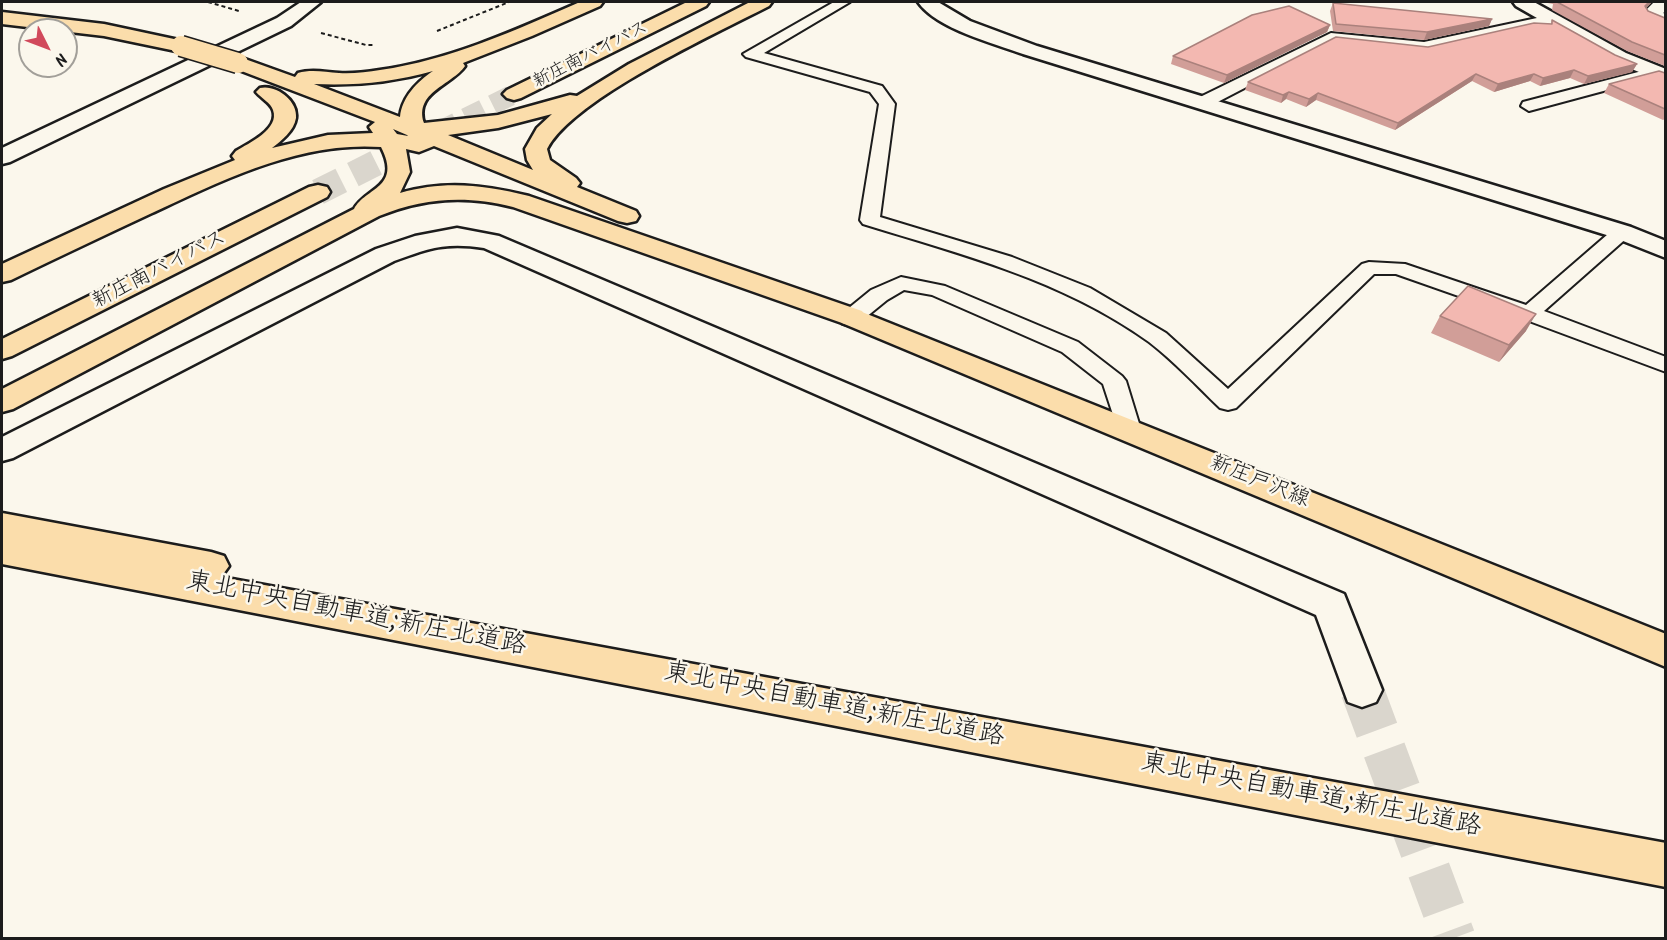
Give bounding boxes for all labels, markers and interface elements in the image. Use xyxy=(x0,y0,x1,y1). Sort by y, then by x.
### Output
north arrow xyxy=(18,18,78,78)
street label: 新庄南バイパス xyxy=(530,18,652,94)
text: N xyxy=(48,47,73,71)
street label: 新庄南バイパス xyxy=(89,226,231,316)
street label: 新庄戸沢線 xyxy=(1206,452,1312,514)
street label: 東北中央自動車道;新庄北道路 xyxy=(183,568,529,664)
street label: 東北中央自動車道;新庄北道路 xyxy=(661,659,1007,755)
street label: 東北中央自動車道;新庄北道路 xyxy=(1138,749,1484,845)

